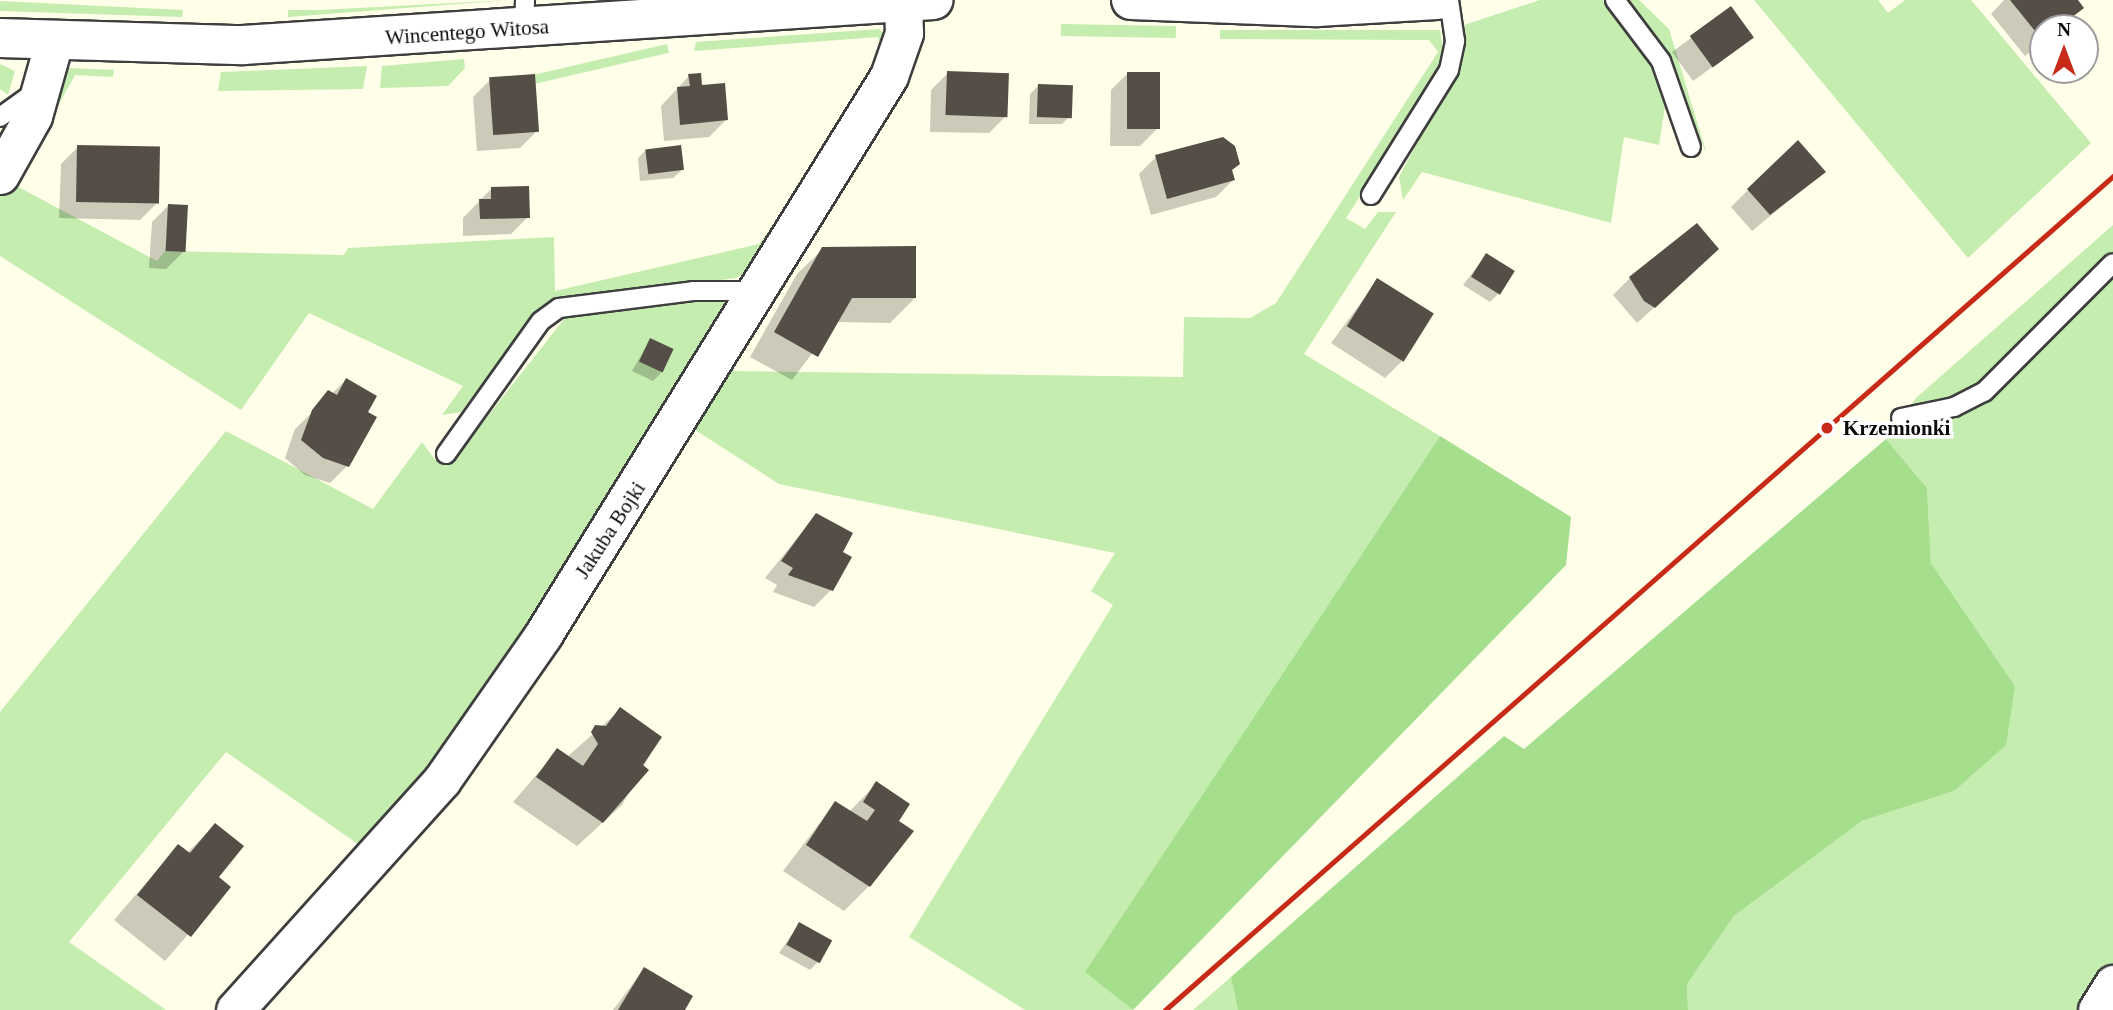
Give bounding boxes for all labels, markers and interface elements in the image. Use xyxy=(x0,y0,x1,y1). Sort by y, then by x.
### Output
street label: Wincentego Witosa xyxy=(384,14,550,50)
north arrow xyxy=(2029,14,2099,84)
text: N xyxy=(2057,19,2071,40)
place label: Krzemionki xyxy=(1843,415,1950,441)
marker: Krzemionki xyxy=(1817,418,1837,438)
street label: Jakuba Bojki xyxy=(569,477,651,583)

